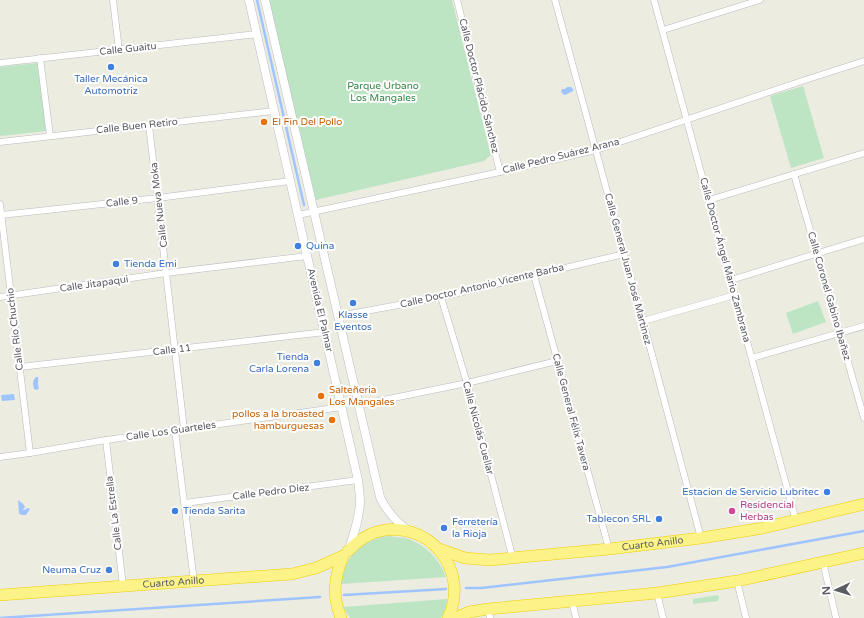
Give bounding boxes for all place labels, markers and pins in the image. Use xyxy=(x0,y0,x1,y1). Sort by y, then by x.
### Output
marker: Taller Mecánica Automotriz xyxy=(106,62,116,72)
place label: Taller Mecánica Automotriz xyxy=(74,73,148,97)
place label: El Fin Del Pollo xyxy=(272,116,342,128)
marker: El Fin Del Pollo xyxy=(259,117,269,127)
place label: Quina xyxy=(306,240,334,252)
marker: Quina xyxy=(293,241,303,251)
place label: Tienda Emi xyxy=(124,258,177,270)
marker: Tienda Emi xyxy=(111,259,121,269)
marker: Klasse Eventos xyxy=(348,298,358,308)
place label: Klasse Eventos xyxy=(334,309,372,333)
place label: Tienda Carla Lorena xyxy=(249,351,309,375)
marker: Tienda Carla Lorena xyxy=(312,358,322,368)
place label: Salteñeria Los Mangales xyxy=(329,384,395,408)
marker: Salteñeria Los Mangales xyxy=(316,391,326,401)
place label: pollos a la broasted hamburguesas xyxy=(232,408,324,432)
marker: pollos a la broasted hamburguesas xyxy=(327,415,337,425)
place label: Estacion de Servicio Lubritec xyxy=(682,486,819,498)
marker: Estacion de Servicio Lubritec xyxy=(822,487,832,497)
place label: Residencial Herbas xyxy=(740,499,794,523)
place label: Tienda Sarita xyxy=(183,505,245,517)
marker: Tienda Sarita xyxy=(170,506,180,516)
marker: Residencial Herbas xyxy=(727,506,737,516)
place label: Tablecon SRL xyxy=(587,513,651,525)
marker: Tablecon SRL xyxy=(654,514,664,524)
place label: Ferretería la Rioja xyxy=(452,516,498,540)
marker: Ferretería la Rioja xyxy=(439,523,449,533)
place label: Neuma Cruz xyxy=(42,564,101,576)
marker: Neuma Cruz xyxy=(104,565,114,575)

